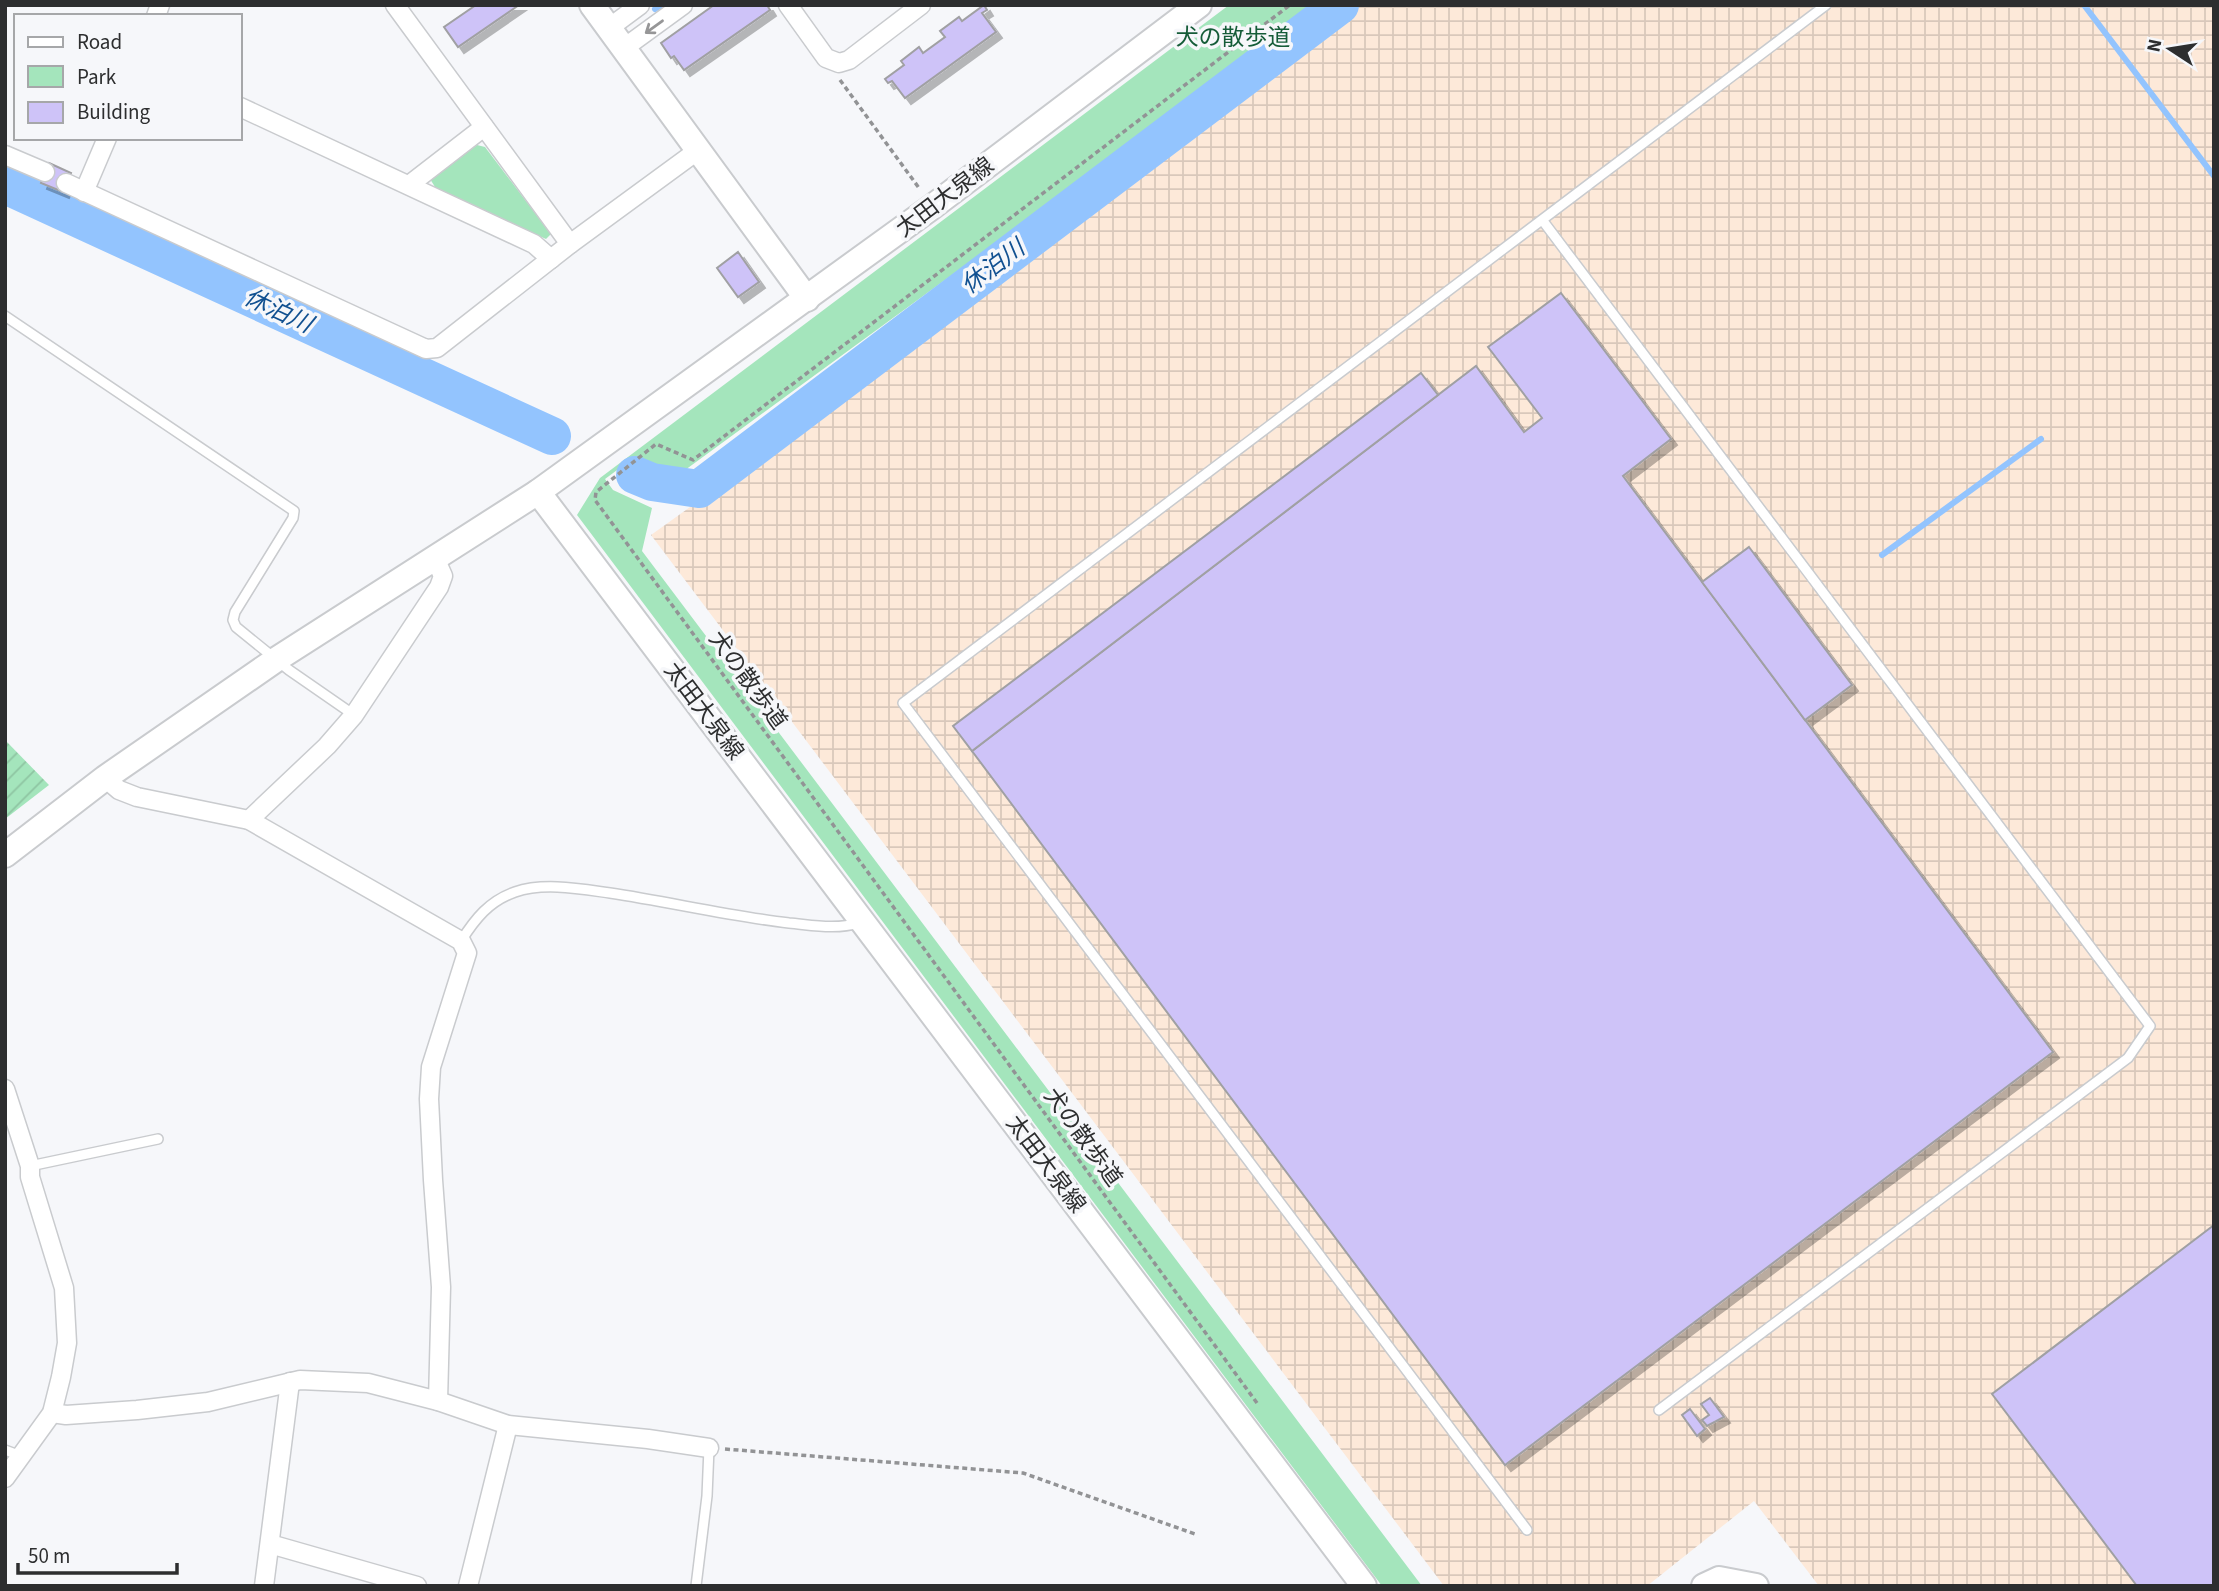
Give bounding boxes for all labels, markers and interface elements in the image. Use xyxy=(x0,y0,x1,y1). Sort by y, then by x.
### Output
legend xyxy=(14,14,242,140)
north arrow xyxy=(2135,14,2205,84)
one-way arrow xyxy=(645,20,664,34)
park label: 犬の散歩道 xyxy=(1176,21,1291,54)
text: Road xyxy=(77,27,122,57)
text: N xyxy=(2140,37,2169,55)
text: Park xyxy=(77,62,117,92)
text: Building xyxy=(77,97,151,127)
street label: 太田大泉線 xyxy=(889,149,1001,245)
water label: 休泊川 xyxy=(954,230,1035,303)
water label: 休泊川 xyxy=(238,280,321,343)
street label: 犬の散歩道 xyxy=(701,624,795,736)
street label: 太田大泉線 xyxy=(656,655,752,767)
street label: 犬の散歩道 xyxy=(1036,1081,1130,1193)
street label: 太田大泉線 xyxy=(998,1108,1094,1220)
scale bar xyxy=(18,1532,177,1576)
text: 50 m xyxy=(28,1541,70,1571)

